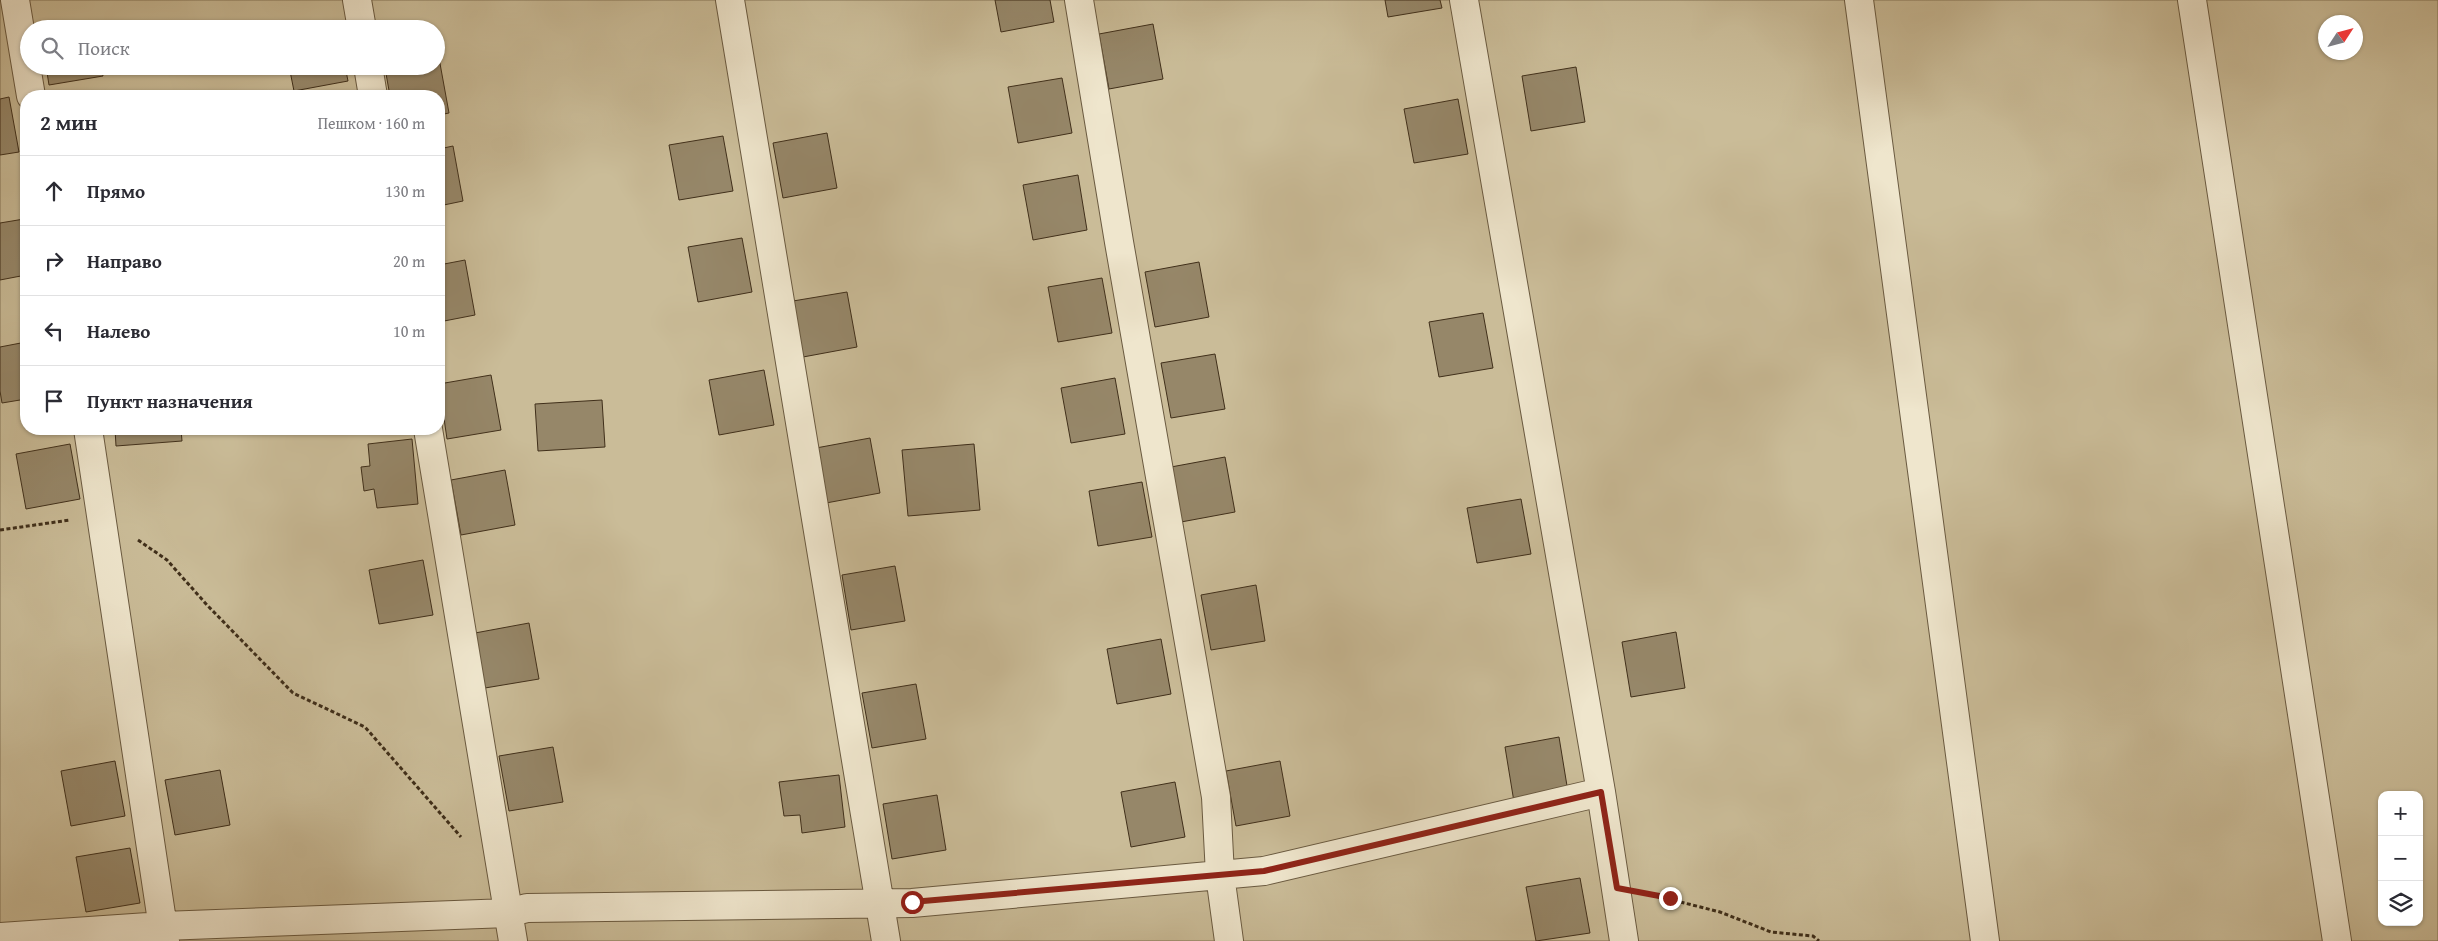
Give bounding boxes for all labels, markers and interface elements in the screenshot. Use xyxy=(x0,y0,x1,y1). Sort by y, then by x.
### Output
north arrow xyxy=(2318,15,2363,60)
search box xyxy=(20,20,445,75)
icon: search xyxy=(38,34,66,62)
text: Поиск xyxy=(78,34,130,62)
text: 2 мин xyxy=(40,107,97,138)
text: Пешком · 160 m xyxy=(318,111,425,135)
icon: ahead xyxy=(40,177,68,205)
text: Прямо xyxy=(87,177,145,205)
text: 130 m xyxy=(385,179,425,203)
icon: right xyxy=(40,247,68,275)
text: Направо xyxy=(87,247,162,275)
text: 20 m xyxy=(393,249,425,273)
icon: left xyxy=(40,317,68,345)
text: Налево xyxy=(87,317,150,345)
text: 10 m xyxy=(393,319,425,343)
icon: arrive xyxy=(40,387,68,415)
text: Пункт назначения xyxy=(87,387,253,415)
map controls xyxy=(2378,791,2423,926)
button: + xyxy=(2378,791,2423,836)
button: − xyxy=(2378,836,2423,881)
button: layers xyxy=(2378,881,2423,926)
route end xyxy=(1659,887,1682,910)
route start xyxy=(901,891,924,914)

